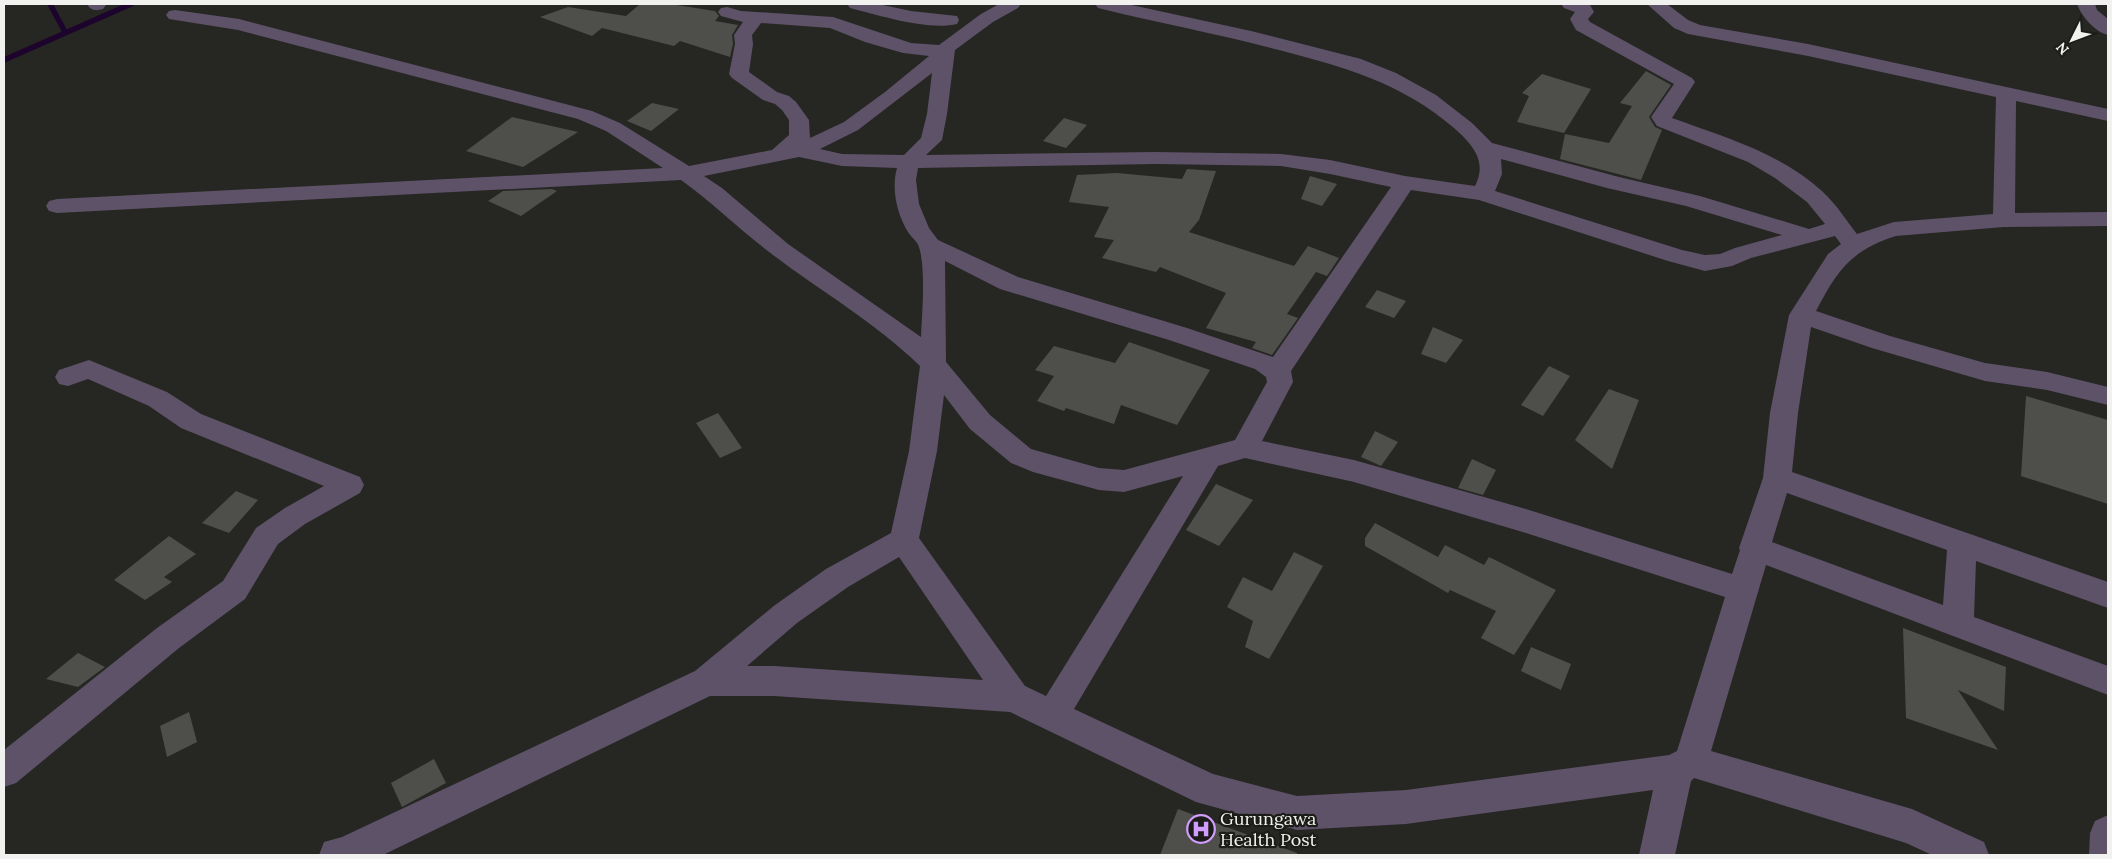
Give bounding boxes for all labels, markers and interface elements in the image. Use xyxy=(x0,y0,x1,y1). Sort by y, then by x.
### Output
north arrow xyxy=(2047,15,2097,65)
text: N xyxy=(2052,39,2073,59)
place label: Gurungawa Health Post xyxy=(1220,807,1317,851)
hospital icon: Gurungawa Health Post xyxy=(1186,814,1216,844)

